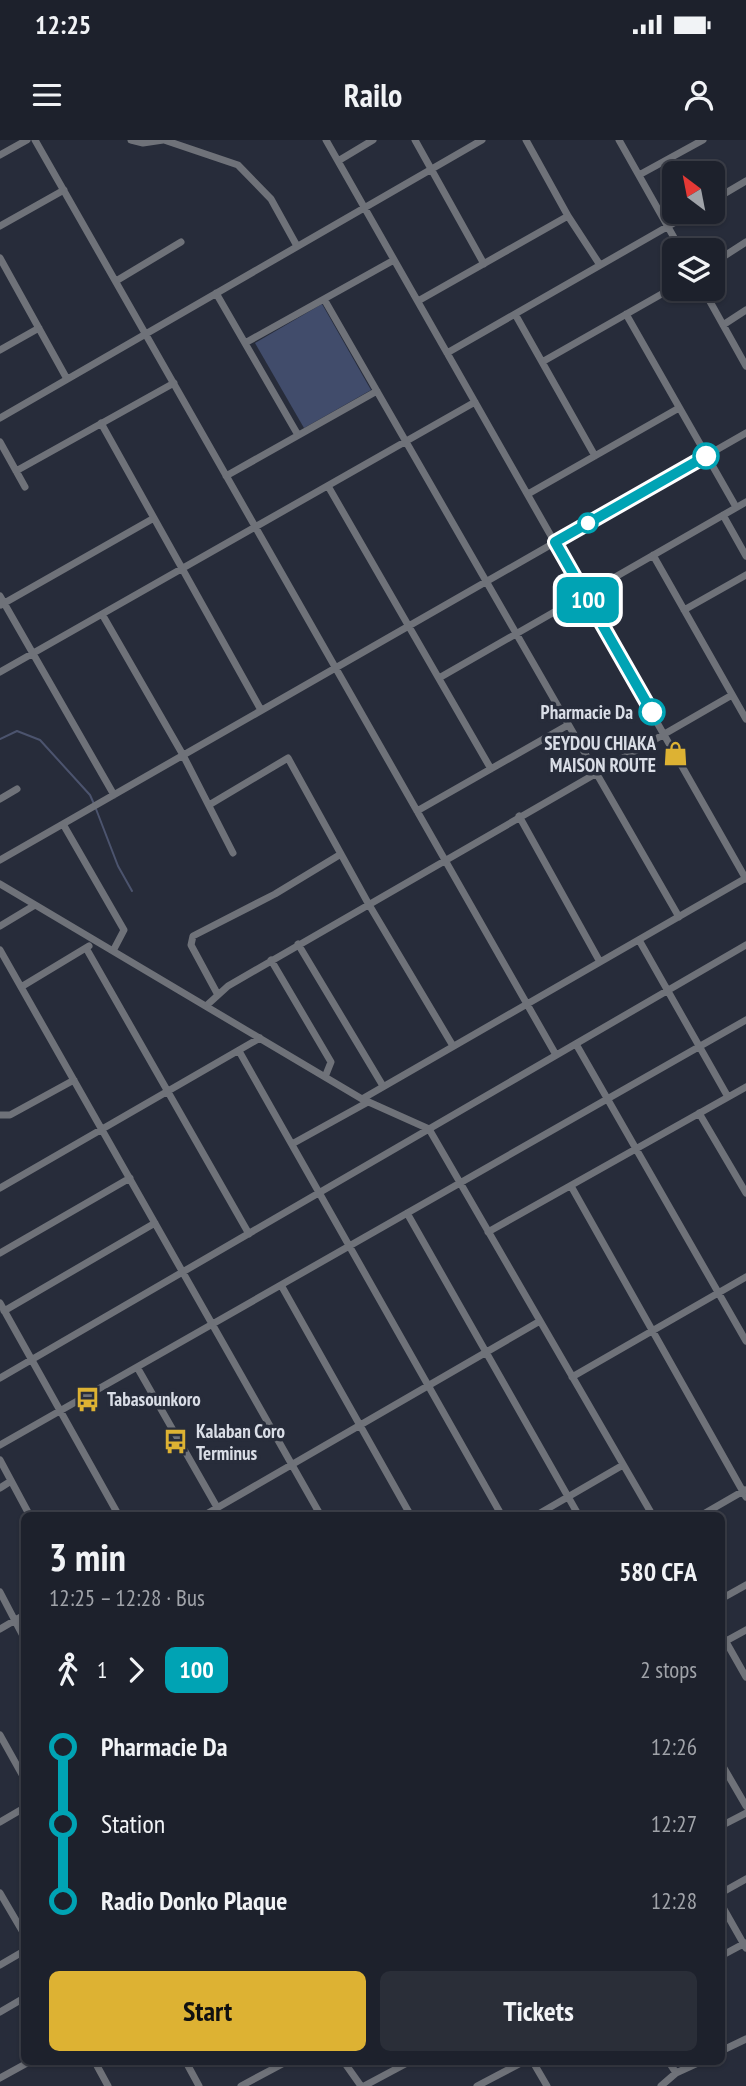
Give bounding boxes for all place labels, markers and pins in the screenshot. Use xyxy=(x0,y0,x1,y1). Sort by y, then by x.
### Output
unlabelled marker xyxy=(693,443,719,469)
unlabelled marker xyxy=(578,513,598,533)
marker: Pharmacie Da xyxy=(639,699,665,725)
place label: Pharmacie Da xyxy=(541,700,633,724)
place label: SEYDOU CHIAKA MAISON ROUTE xyxy=(544,731,656,777)
shop icon: SEYDOU CHIAKA MAISON ROUTE xyxy=(662,740,690,768)
bus stop icon: Tabasounkoro xyxy=(73,1385,101,1413)
place label: Tabasounkoro xyxy=(107,1387,201,1411)
place label: Kalaban Coro Terminus xyxy=(196,1419,285,1465)
bus stop icon: Kalaban Coro Terminus xyxy=(162,1428,190,1456)

